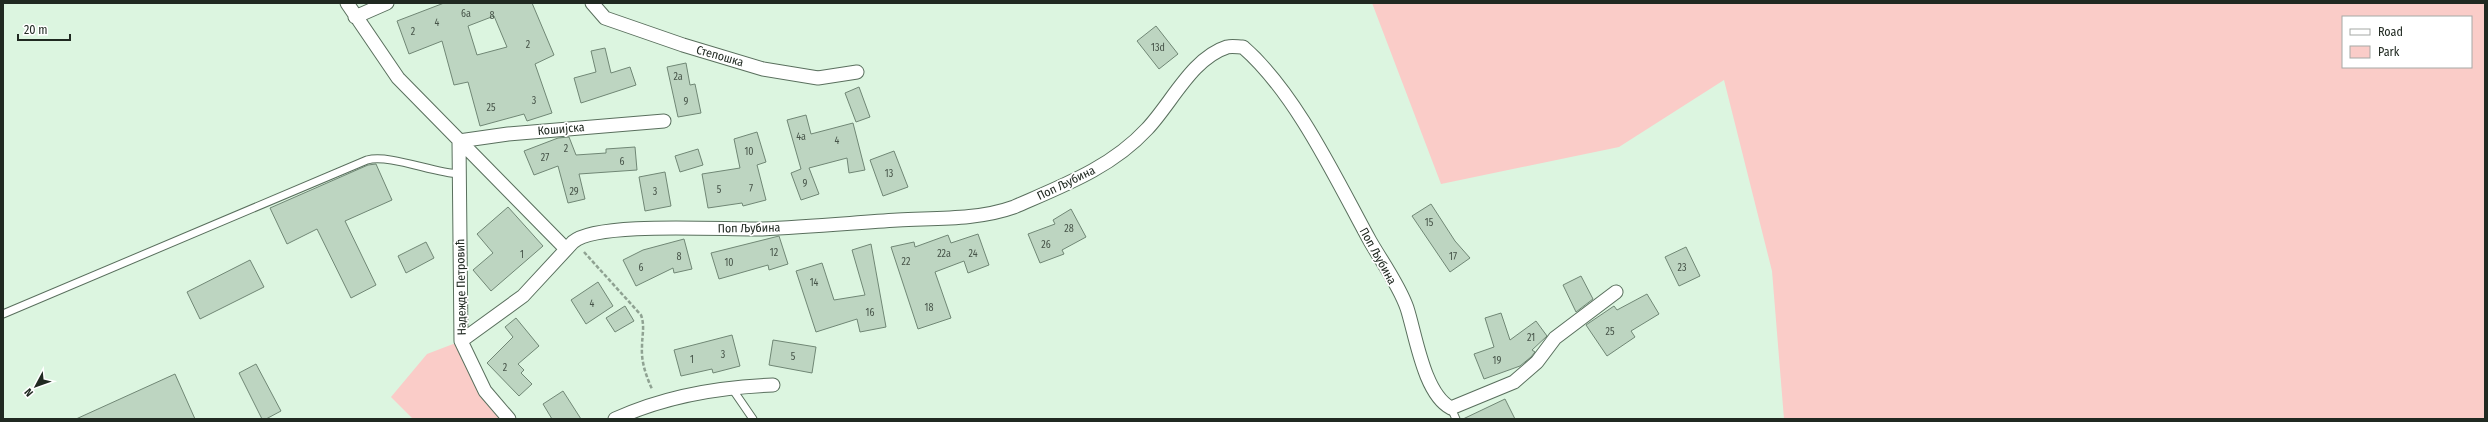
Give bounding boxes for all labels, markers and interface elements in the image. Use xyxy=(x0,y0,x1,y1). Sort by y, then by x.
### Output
house number: 6a xyxy=(461,8,471,20)
house number: 8 xyxy=(490,10,495,22)
scale bar xyxy=(18,16,70,42)
legend xyxy=(2342,16,2472,68)
house number: 4 xyxy=(435,17,440,29)
text: 20 m xyxy=(24,23,48,37)
text: Road xyxy=(2378,25,2403,39)
house number: 2 xyxy=(411,26,416,38)
house number: 2 xyxy=(526,39,531,51)
house number: 13d xyxy=(1151,42,1165,54)
street label: Степошка xyxy=(695,43,745,69)
text: Park xyxy=(2378,45,2400,59)
house number: 2a xyxy=(673,71,683,83)
house number: 3 xyxy=(532,95,537,107)
house number: 9 xyxy=(684,96,689,108)
house number: 25 xyxy=(487,102,496,114)
street label: Кошијска xyxy=(537,120,585,138)
house number: 4a xyxy=(796,131,806,143)
house number: 4 xyxy=(835,135,840,147)
house number: 2 xyxy=(564,143,569,155)
house number: 10 xyxy=(744,146,754,158)
house number: 27 xyxy=(541,152,549,164)
house number: 6 xyxy=(620,156,625,168)
street label: Поп Љубина xyxy=(1035,163,1097,203)
house number: 13 xyxy=(885,168,894,180)
house number: 9 xyxy=(803,178,808,190)
house number: 7 xyxy=(749,183,753,195)
house number: 5 xyxy=(717,184,722,196)
house number: 29 xyxy=(569,186,579,198)
house number: 3 xyxy=(653,186,658,198)
house number: 15 xyxy=(1425,217,1434,229)
street label: Поп Љубина xyxy=(718,220,781,236)
house number: 28 xyxy=(1064,223,1074,235)
street label: Поп Љубина xyxy=(1357,225,1399,287)
street label: Надежде Петровић xyxy=(453,238,469,336)
house number: 26 xyxy=(1041,239,1051,251)
house number: 12 xyxy=(770,247,779,259)
house number: 22a xyxy=(937,248,951,260)
house number: 24 xyxy=(968,248,978,260)
house number: 1 xyxy=(520,249,524,261)
house number: 8 xyxy=(677,251,682,263)
house number: 17 xyxy=(1449,251,1457,263)
house number: 22 xyxy=(902,256,911,268)
house number: 10 xyxy=(724,257,734,269)
house number: 6 xyxy=(639,262,644,274)
house number: 23 xyxy=(1678,262,1687,274)
house number: 14 xyxy=(810,277,819,289)
house number: 4 xyxy=(590,298,595,310)
house number: 18 xyxy=(925,302,933,314)
house number: 16 xyxy=(866,307,874,319)
house number: 25 xyxy=(1606,326,1615,338)
house number: 21 xyxy=(1527,332,1535,344)
house number: 3 xyxy=(721,349,726,361)
house number: 5 xyxy=(791,351,796,363)
house number: 1 xyxy=(690,354,694,366)
house number: 19 xyxy=(1493,355,1502,367)
house number: 2 xyxy=(503,362,508,374)
north arrow xyxy=(16,366,56,406)
text: N xyxy=(22,385,36,399)

